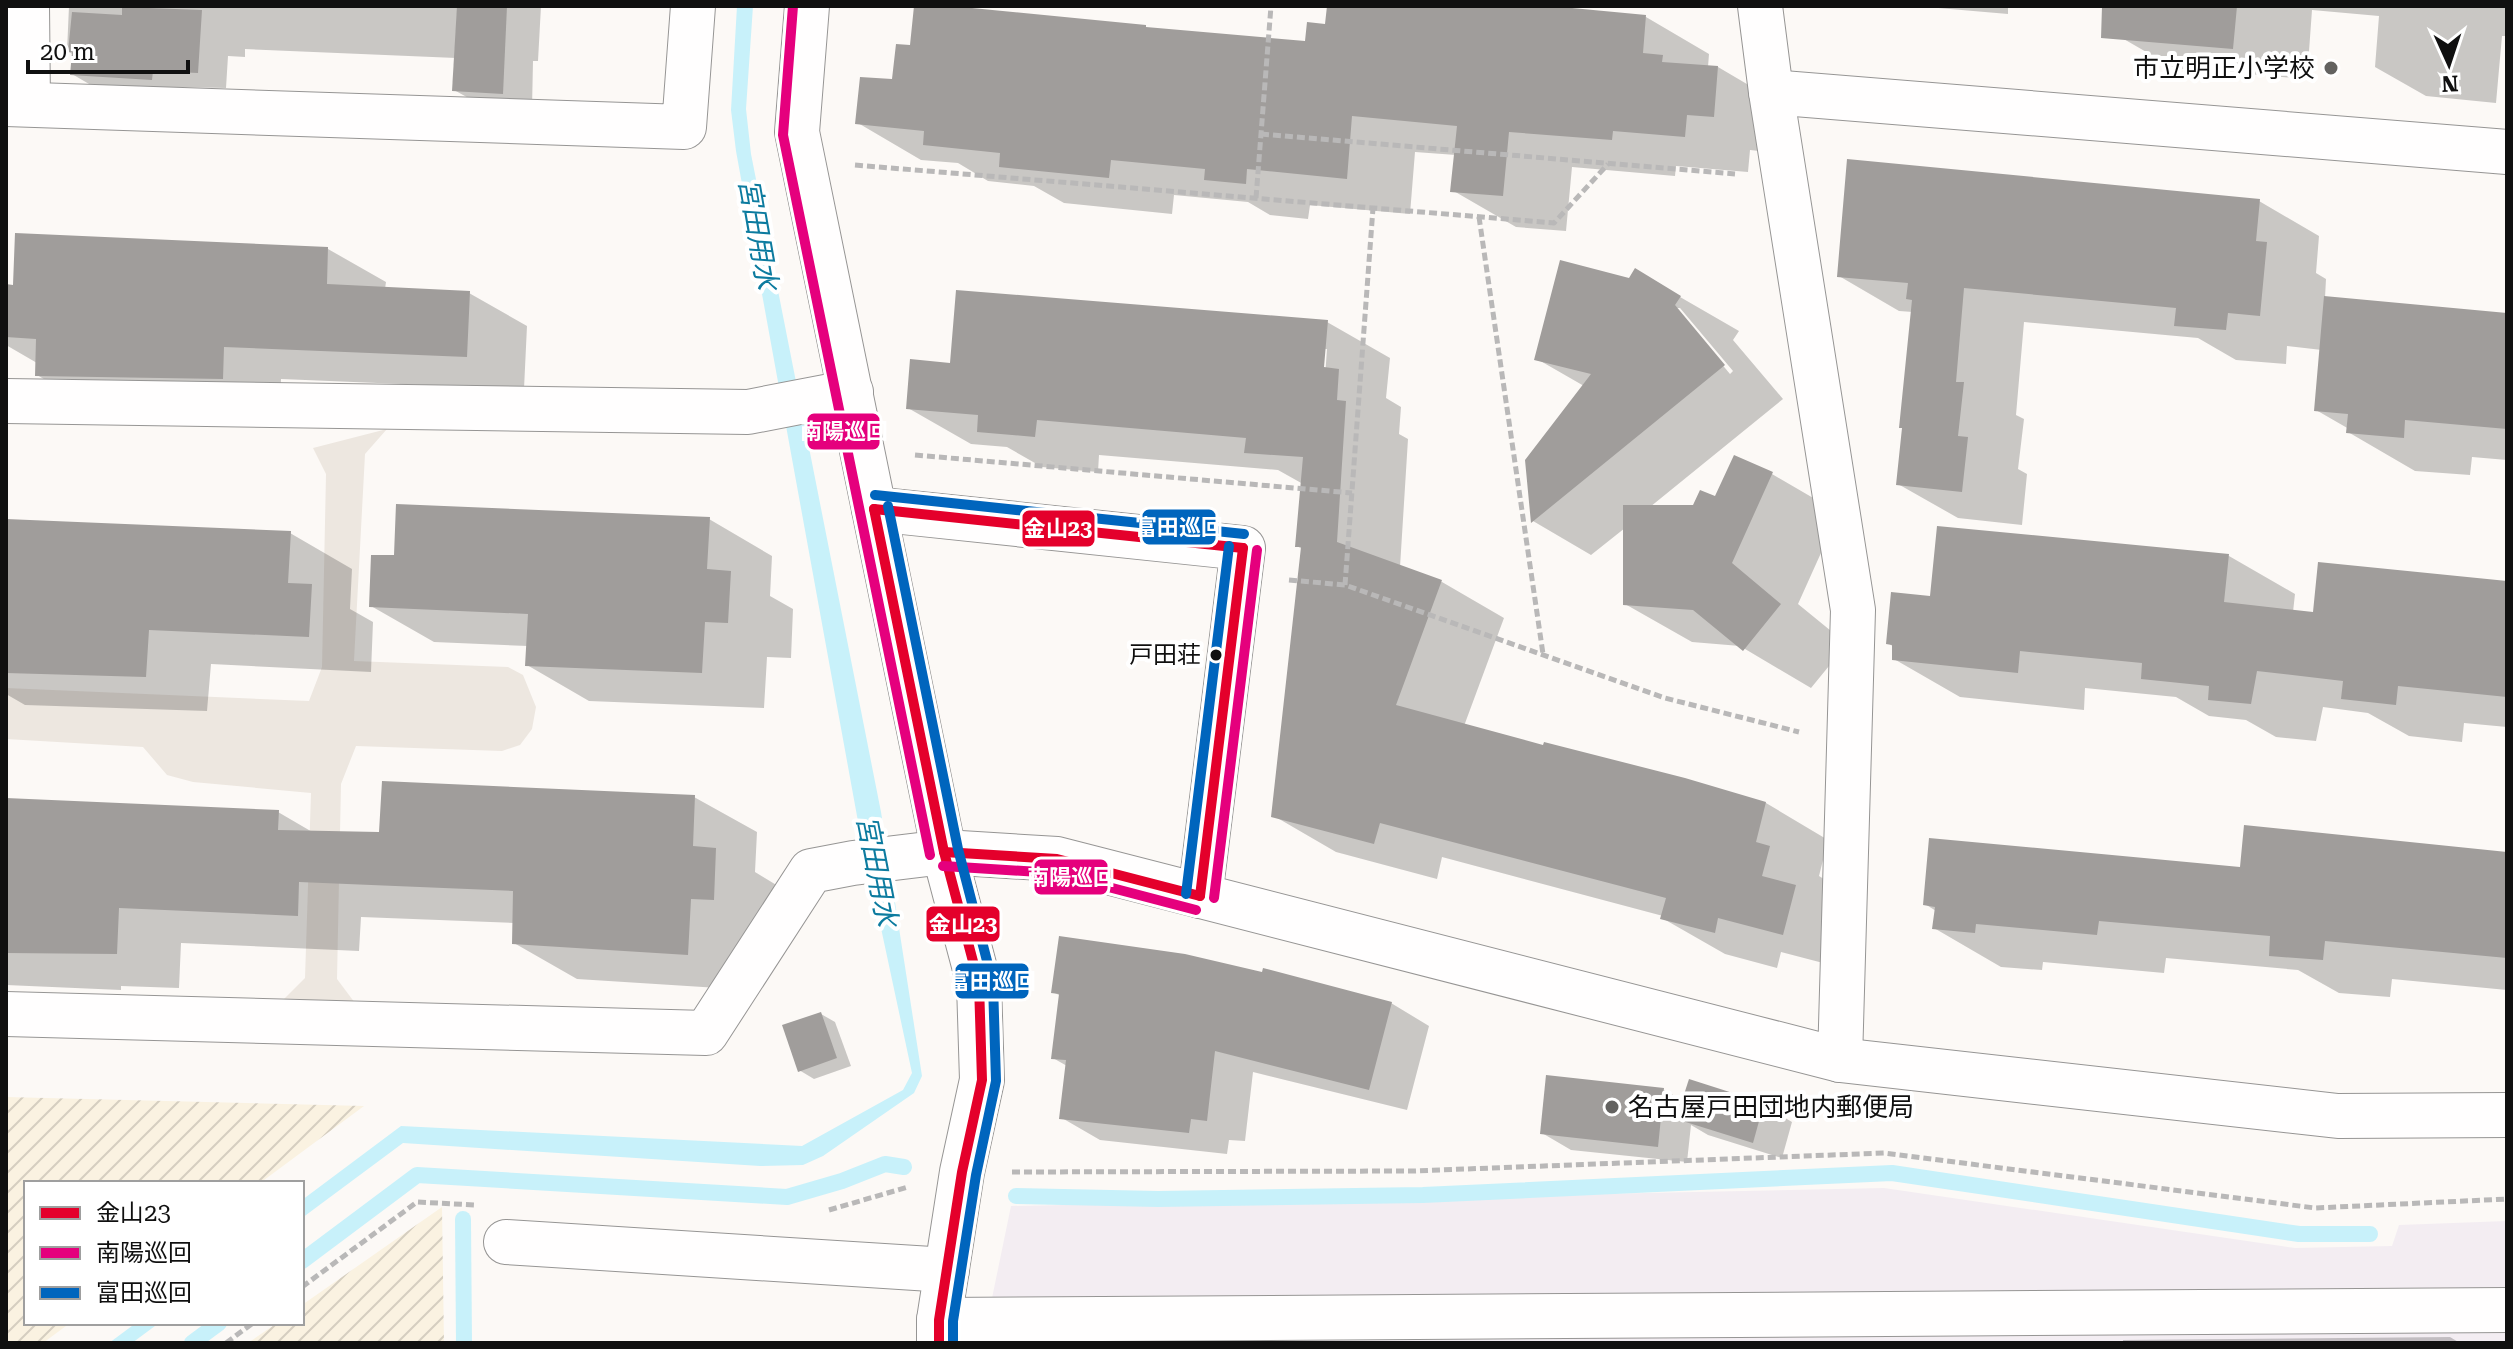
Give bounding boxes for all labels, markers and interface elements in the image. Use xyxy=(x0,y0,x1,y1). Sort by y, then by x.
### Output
scale bar xyxy=(28,24,188,74)
north arrow xyxy=(2409,24,2489,104)
text: 20 m xyxy=(40,38,95,66)
place label: 市立明正小学校 xyxy=(2133,53,2315,83)
marker: 市立明正小学校 xyxy=(2322,59,2340,77)
text: N xyxy=(2441,71,2459,96)
water label: 宮田用水 xyxy=(732,176,784,295)
line badge: 南陽巡回 xyxy=(806,412,881,451)
text: 南陽巡回 xyxy=(800,419,888,444)
line badge: 富田巡回 xyxy=(1141,508,1217,546)
line badge: 金山23 xyxy=(1021,509,1096,548)
text: 富田巡回 xyxy=(1135,515,1223,540)
text: 金山23 xyxy=(1024,516,1092,541)
place label: 戸田荘 xyxy=(1129,641,1201,669)
marker: 戸田荘 xyxy=(1208,647,1224,663)
water label: 宮田用水 xyxy=(850,813,904,932)
line badge: 南陽巡回 xyxy=(1033,858,1109,896)
text: 南陽巡回 xyxy=(1027,865,1115,890)
line badge: 金山23 xyxy=(925,905,1001,943)
text: 金山23 xyxy=(929,912,997,937)
line badge: 富田巡回 xyxy=(954,962,1030,1000)
text: 富田巡回 xyxy=(948,969,1036,994)
place label: 名古屋戸田団地内郵便局 xyxy=(1628,1092,1914,1122)
marker: 名古屋戸田団地内郵便局 xyxy=(1603,1098,1621,1116)
legend xyxy=(24,1181,304,1325)
text: 金山23 xyxy=(96,1199,171,1227)
text: 南陽巡回 xyxy=(96,1239,192,1267)
text: 富田巡回 xyxy=(96,1279,192,1307)

